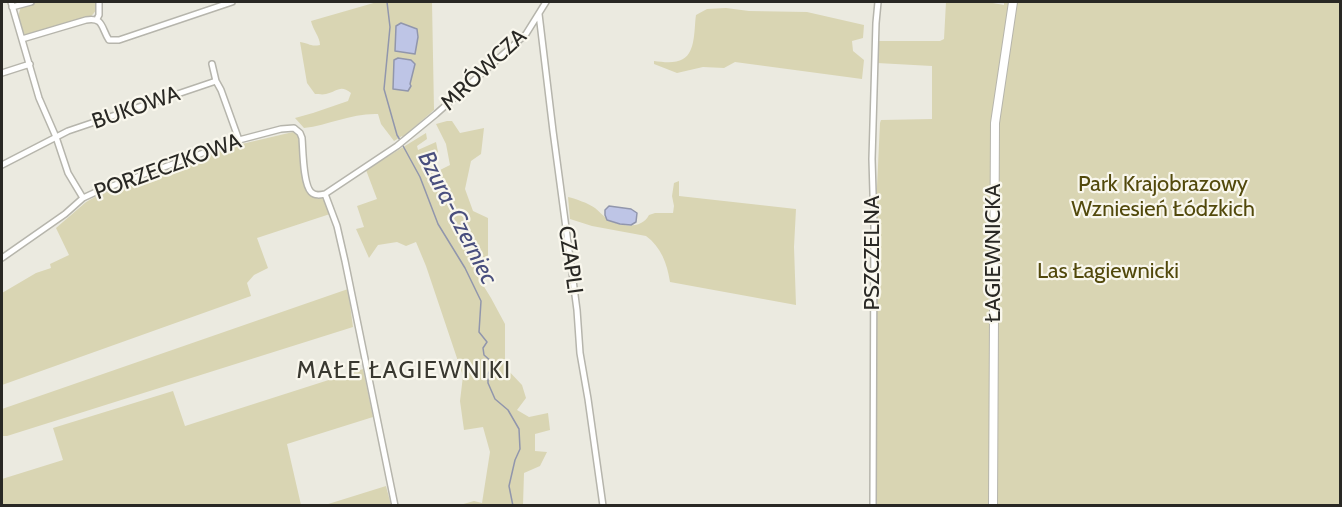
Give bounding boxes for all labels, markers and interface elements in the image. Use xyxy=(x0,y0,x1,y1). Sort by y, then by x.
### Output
street label: MRÓWCZA xyxy=(436,24,532,116)
street label: BUKOWA xyxy=(89,81,183,135)
street label: PORZECZKOWA xyxy=(91,128,245,206)
water label: Bzura-Czerniec xyxy=(411,147,503,289)
park label: Park Krajobrazowy Wzniesień Łódzkich xyxy=(1071,172,1255,224)
street label: ŁAGIEWNICKA xyxy=(981,184,1007,322)
street label: PSZCZELNA xyxy=(860,196,886,310)
street label: CZAPLI xyxy=(552,224,588,296)
park label: Las Łagiewnicki xyxy=(1037,259,1179,285)
district label: MAŁE ŁAGIEWNIKI xyxy=(296,357,512,385)

